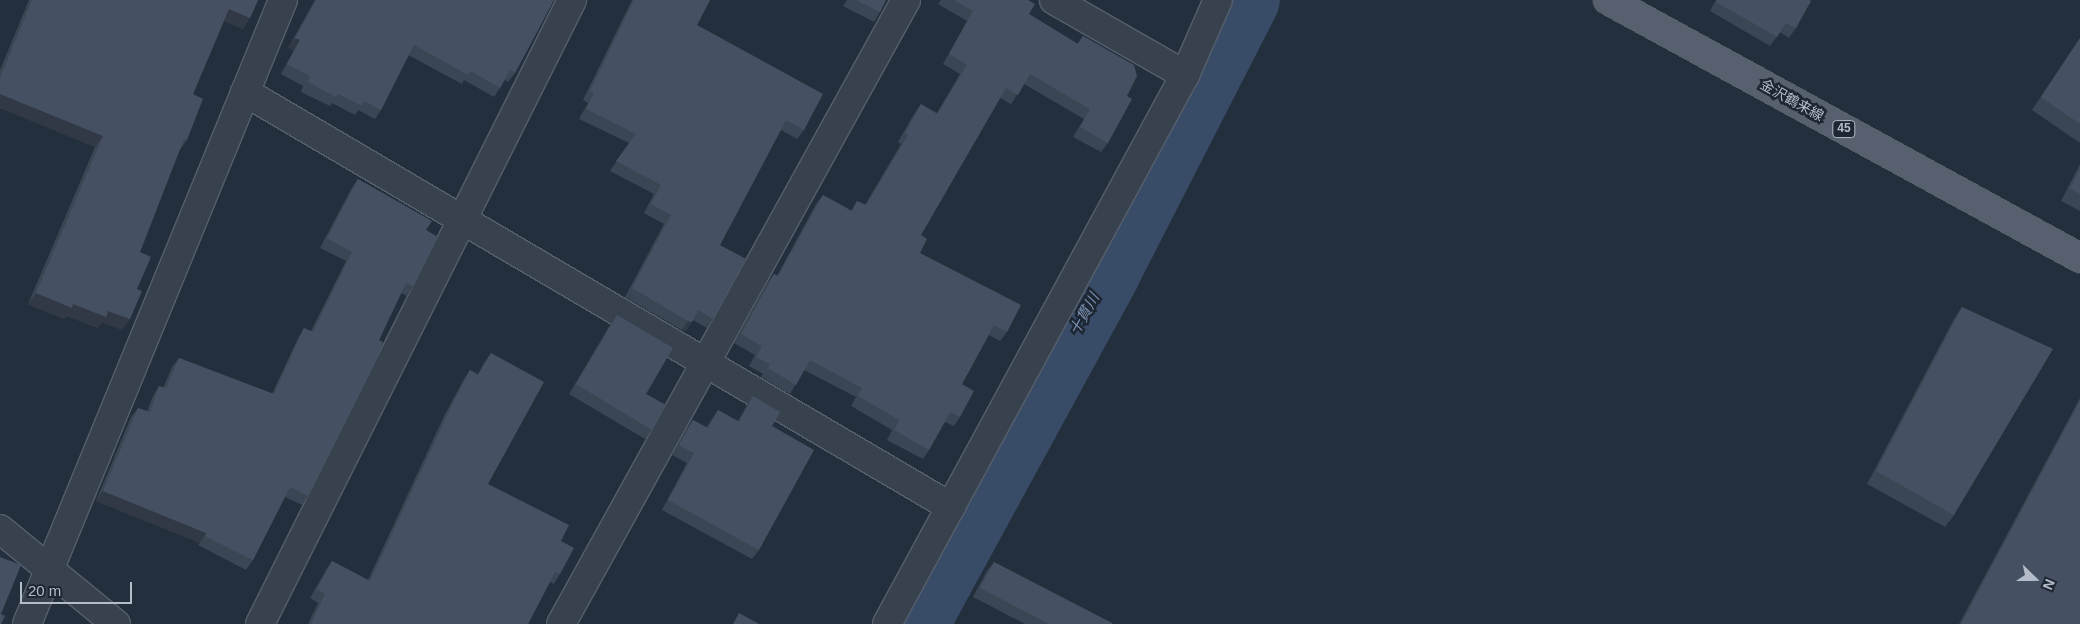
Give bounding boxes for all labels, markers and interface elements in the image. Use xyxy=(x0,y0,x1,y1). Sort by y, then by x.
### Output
street label: 金沢鶴来線 xyxy=(1757,76,1827,124)
road number: 45 xyxy=(1832,120,1856,138)
water label: 十貫川 xyxy=(1065,290,1103,338)
north arrow xyxy=(2010,554,2060,604)
scale bar xyxy=(22,572,135,604)
text: N xyxy=(2040,577,2058,592)
text: 20 m xyxy=(28,582,61,599)

